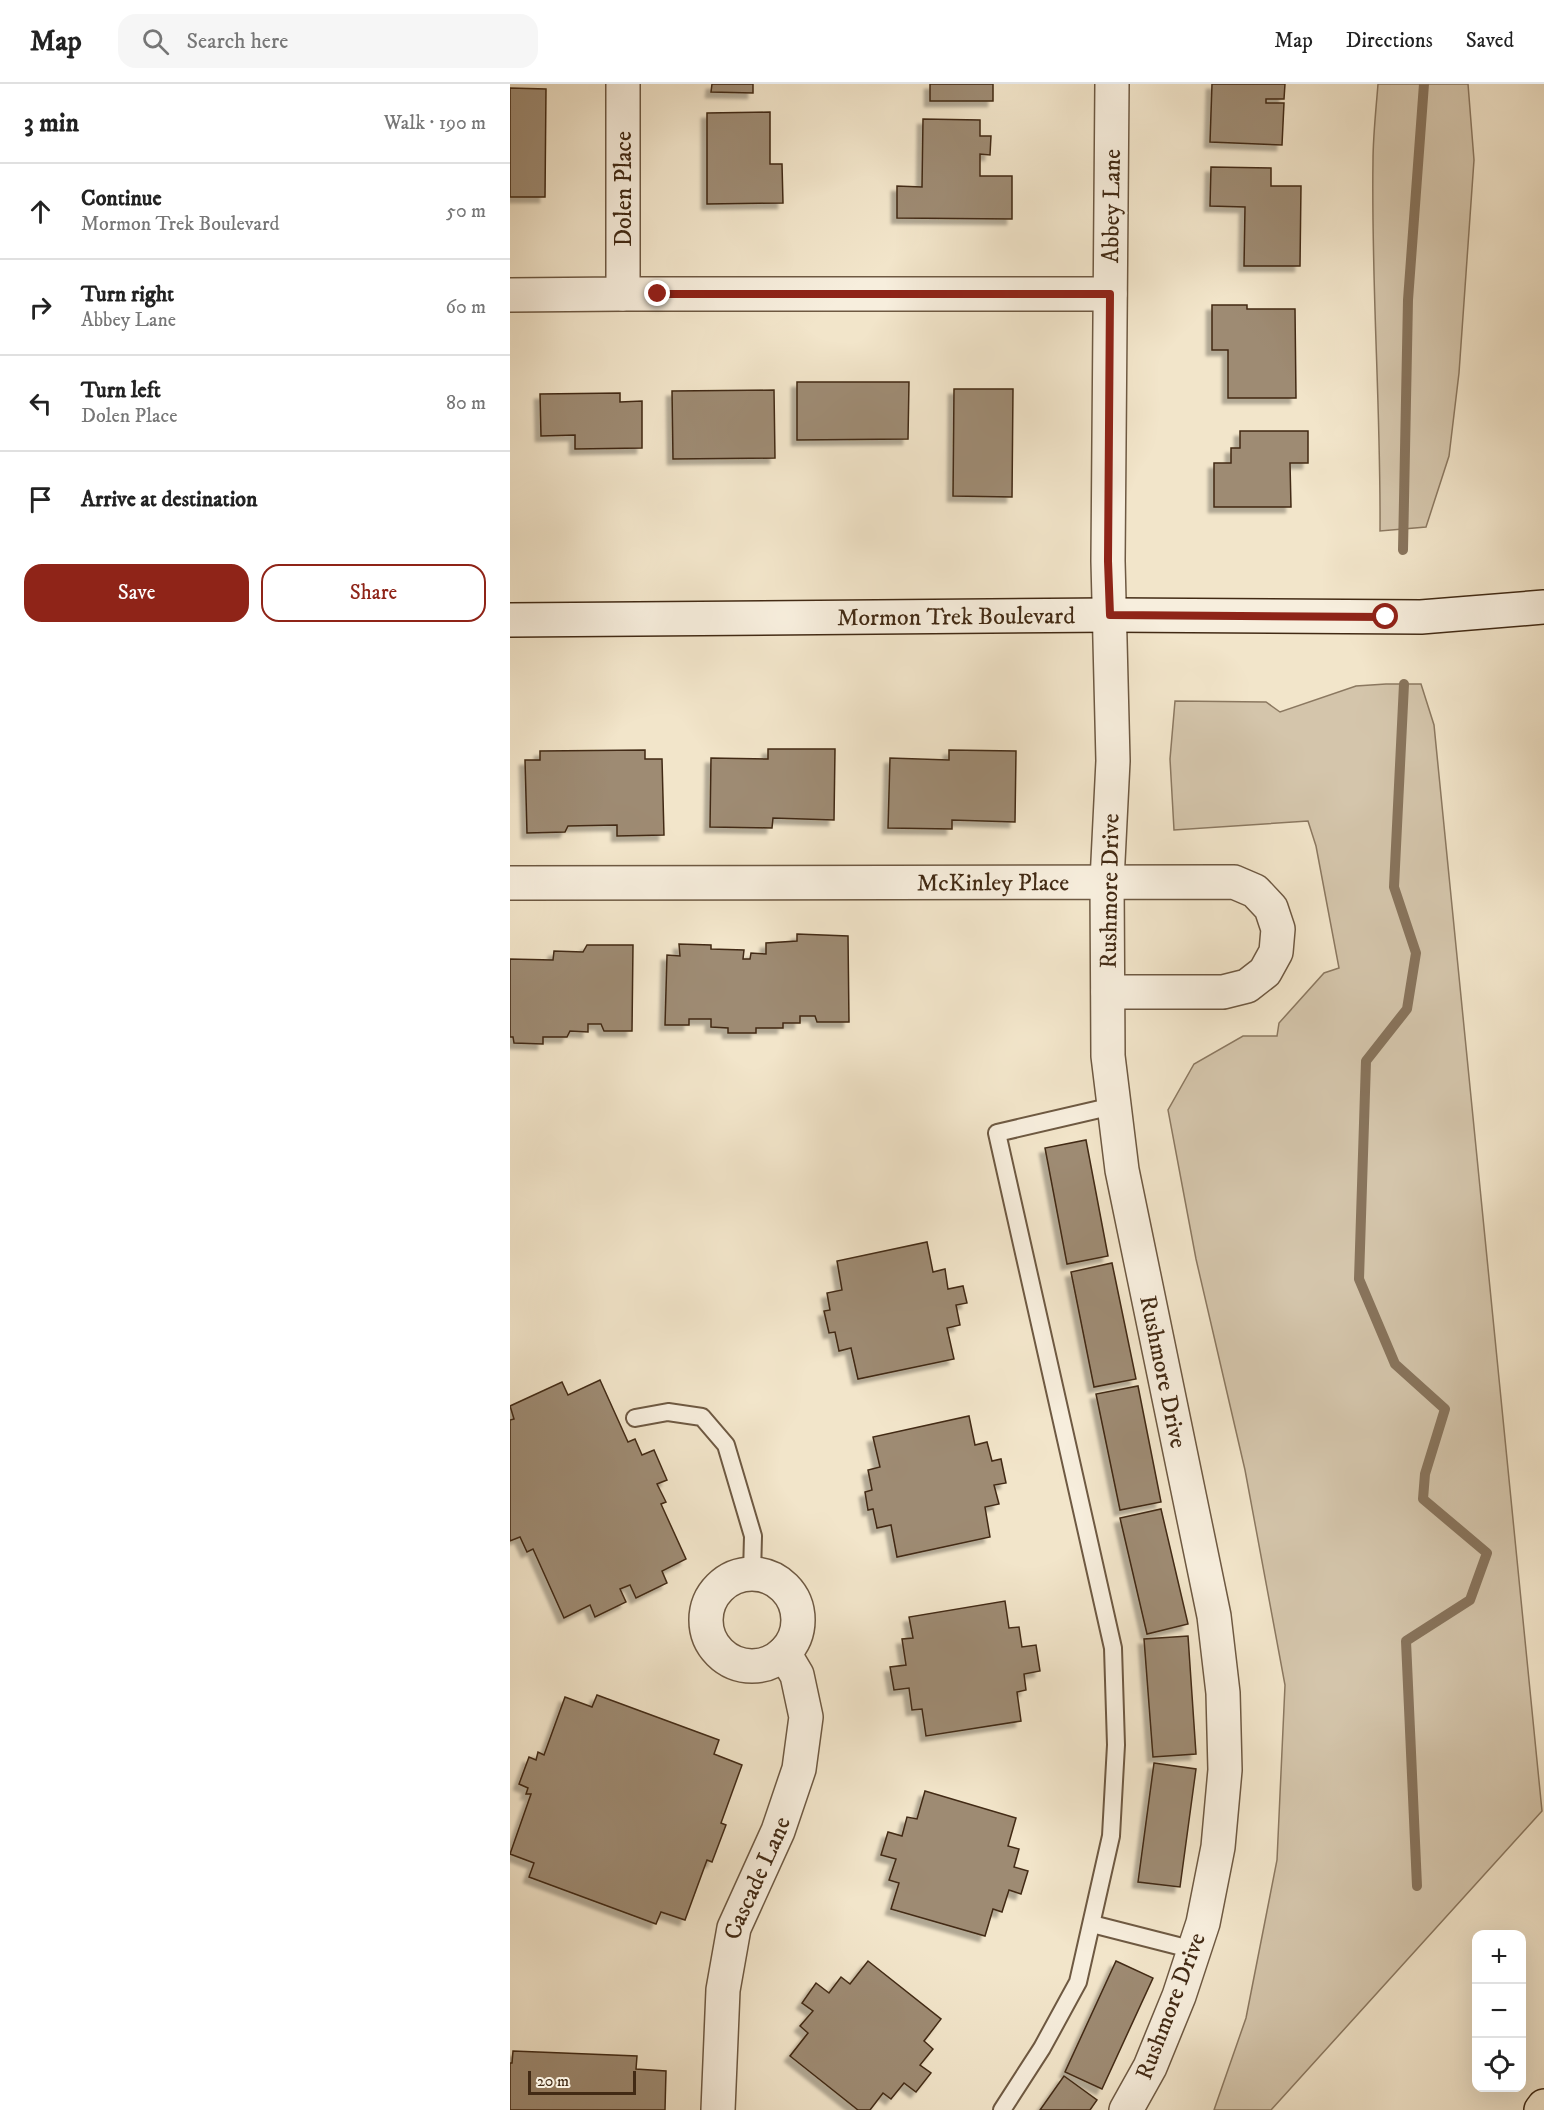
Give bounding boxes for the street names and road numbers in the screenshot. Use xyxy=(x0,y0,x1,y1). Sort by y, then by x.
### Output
street label: Dolen Place xyxy=(609,131,639,247)
street label: Abbey Lane xyxy=(1096,149,1128,263)
street label: Mormon Trek Boulevard xyxy=(837,601,1075,633)
street label: Rushmore Drive xyxy=(1094,813,1126,969)
street label: McKinley Place xyxy=(917,868,1069,898)
street label: Rushmore Drive xyxy=(1132,1293,1193,1451)
street label: Cascade Lane xyxy=(718,1813,798,1942)
street label: Rushmore Drive xyxy=(1129,1929,1213,2084)

